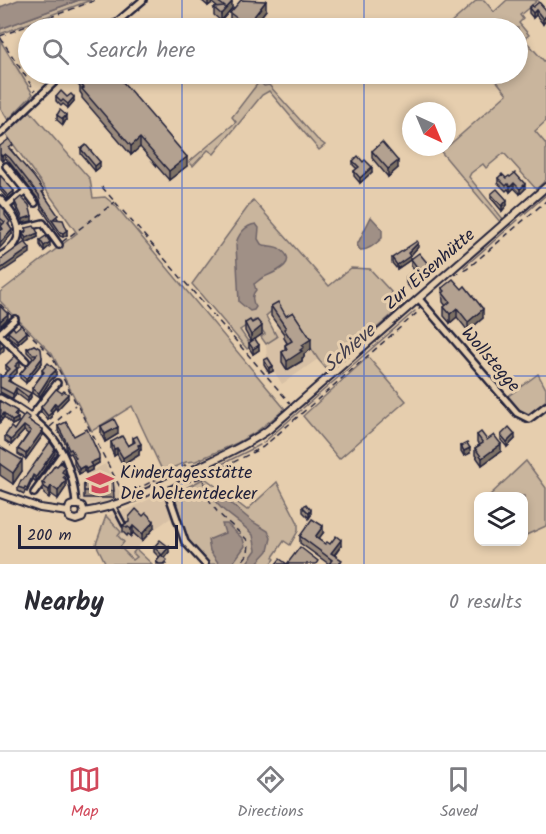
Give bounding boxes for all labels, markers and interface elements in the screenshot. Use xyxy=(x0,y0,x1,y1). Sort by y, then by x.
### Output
search box xyxy=(18,18,528,84)
text: Search here xyxy=(87,34,195,69)
icon: search xyxy=(39,35,72,68)
north arrow xyxy=(402,102,456,156)
street label: Zur Eisenhütte xyxy=(378,222,482,318)
water label: Schieve xyxy=(316,315,385,381)
street label: Wollstegge xyxy=(453,321,527,399)
place label: Kindertagesstätte Die Weltentdecker xyxy=(120,459,258,509)
school or university icon: Kindertagesstätte Die Weltentdecker xyxy=(85,468,115,498)
map controls xyxy=(474,492,528,546)
button: layers xyxy=(474,492,528,546)
scale bar xyxy=(18,522,178,550)
text: 200 m xyxy=(27,523,71,548)
text: Nearby xyxy=(24,582,104,624)
text: 0 results xyxy=(449,587,522,619)
tab: Map xyxy=(68,763,101,824)
tab: Directions xyxy=(237,763,304,824)
tab: Saved xyxy=(440,763,478,824)

